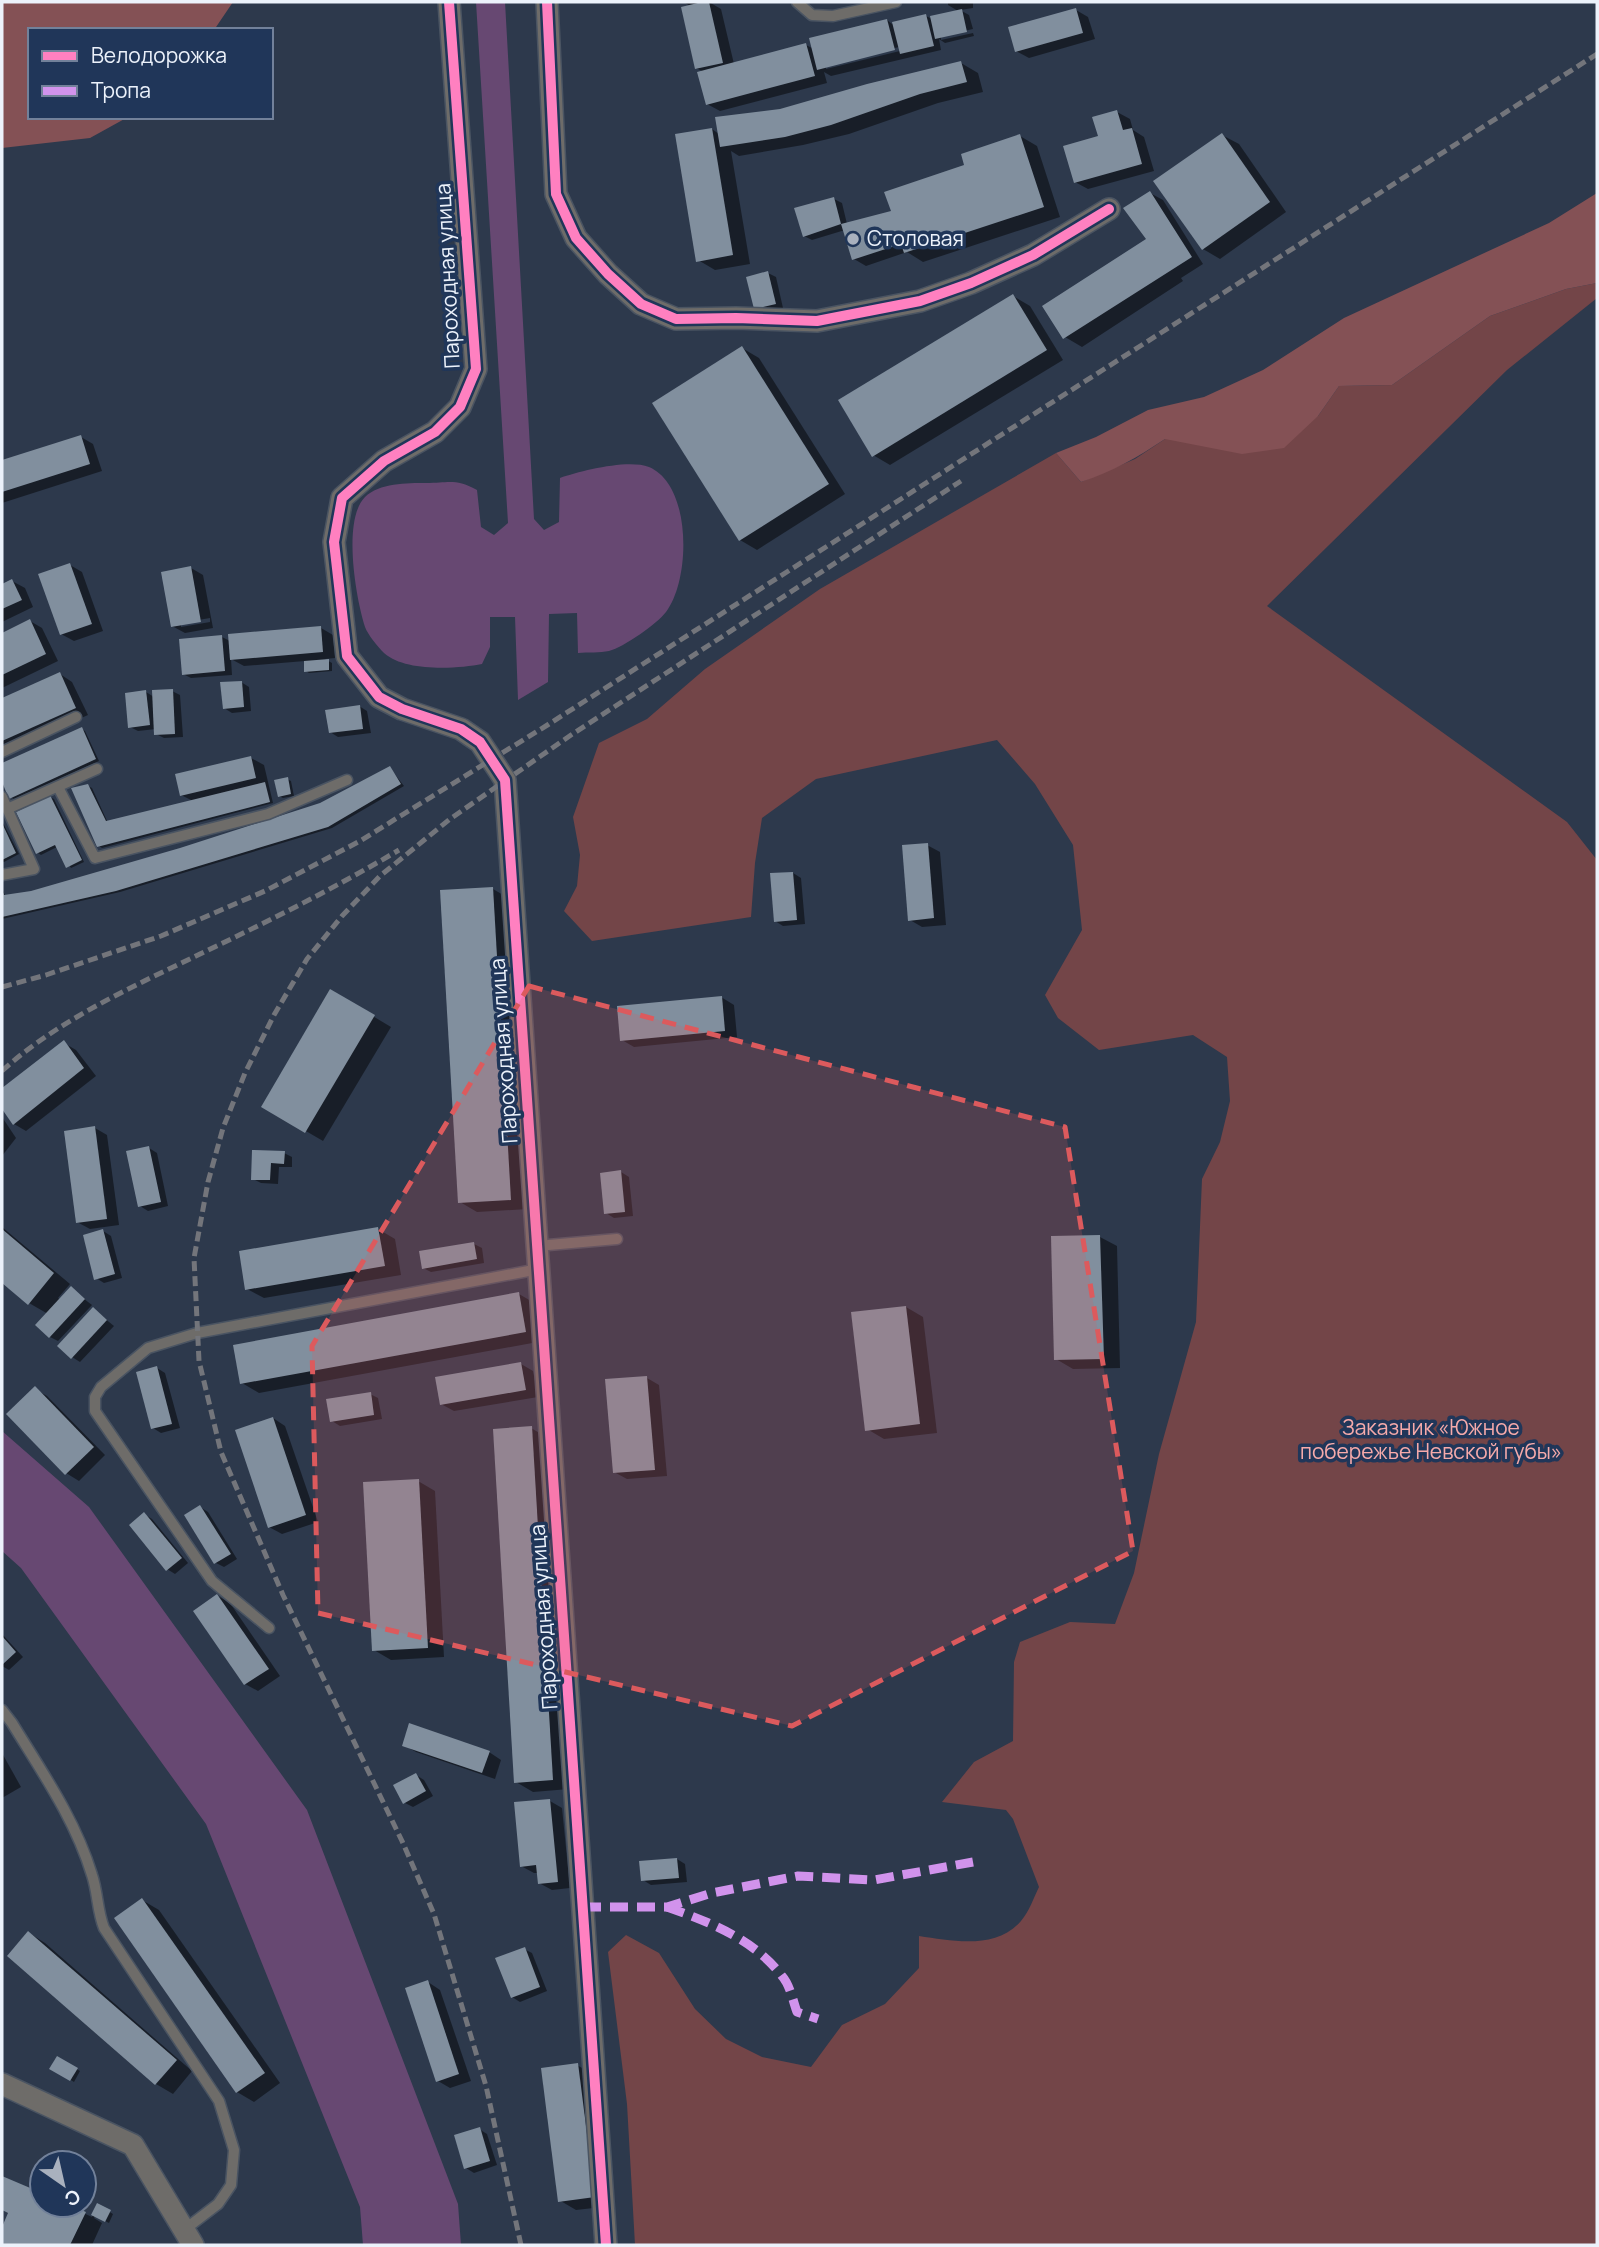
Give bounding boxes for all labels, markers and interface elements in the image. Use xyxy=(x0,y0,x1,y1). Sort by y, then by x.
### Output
legend xyxy=(28,28,273,119)
text: Велодорожка xyxy=(91,41,227,69)
text: Тропа xyxy=(91,76,151,104)
street label: Пароходная улица xyxy=(428,183,466,369)
place label: Столовая xyxy=(867,224,964,252)
marker: Столовая xyxy=(845,231,861,247)
street label: Пароходная улица xyxy=(483,957,523,1145)
park label: Заказник «Южное побережье Невской губы» xyxy=(1300,1413,1562,1465)
street label: Пароходная улица xyxy=(523,1523,563,1711)
north arrow xyxy=(28,2149,98,2219)
text: С xyxy=(59,2183,86,2213)

